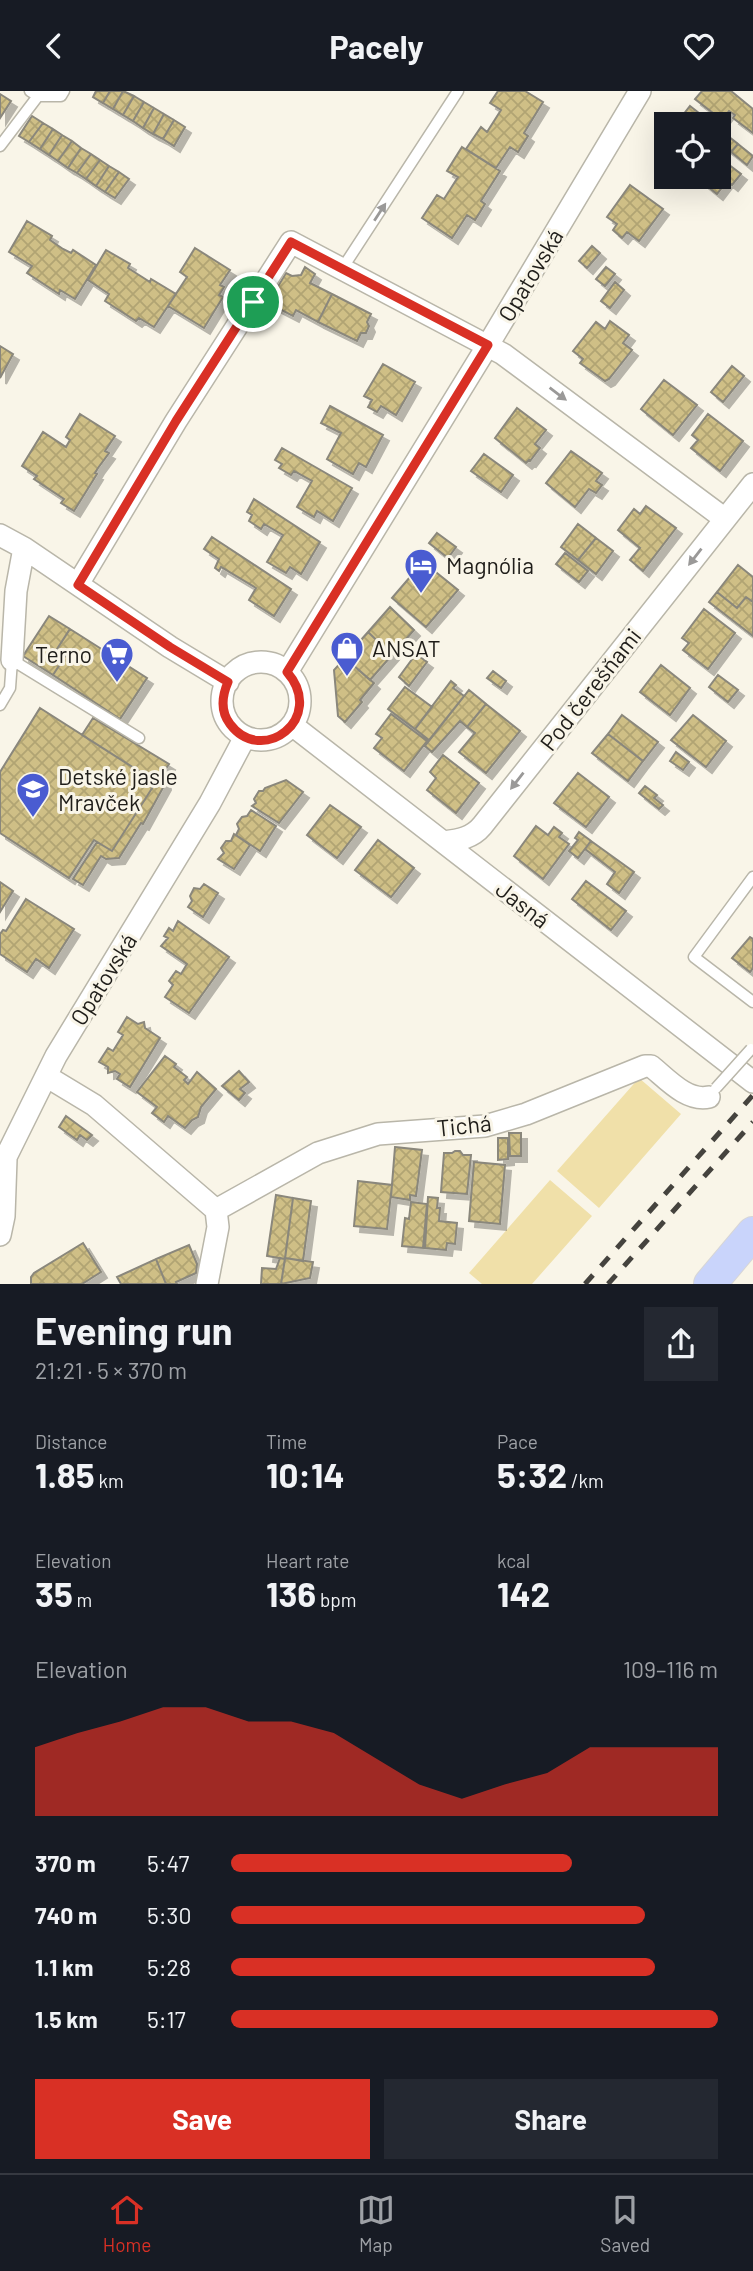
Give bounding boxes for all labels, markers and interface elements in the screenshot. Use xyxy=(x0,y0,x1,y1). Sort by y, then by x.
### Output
icon: back xyxy=(35,27,73,65)
text: Pacely xyxy=(329,27,424,65)
icon: heart xyxy=(680,27,718,65)
map controls xyxy=(654,112,731,189)
button: locate xyxy=(654,112,731,189)
one-way arrow xyxy=(373,202,386,222)
street label: Opatovská xyxy=(491,224,569,326)
pin xyxy=(223,272,283,332)
icon: arrive xyxy=(234,283,272,321)
one-way arrow xyxy=(549,387,567,401)
hotel icon: Magnólia xyxy=(402,546,440,595)
one-way arrow xyxy=(688,547,703,565)
place label: Magnólia xyxy=(446,551,534,579)
street label: Pod čerešňami xyxy=(534,622,646,756)
shop icon: ANSAT xyxy=(328,629,366,678)
place label: ANSAT xyxy=(372,634,441,662)
supermarket icon: Terno xyxy=(98,635,136,684)
place label: Terno xyxy=(35,640,92,668)
place label: Detské jasle Mravček xyxy=(58,762,178,816)
school or university icon: Detské jasle Mravček xyxy=(14,770,52,819)
one-way arrow xyxy=(510,772,525,790)
street label: Jasná xyxy=(491,874,555,934)
street label: Opatovská xyxy=(64,928,142,1030)
street label: Tichá xyxy=(435,1108,493,1142)
text: Evening run xyxy=(35,1307,233,1353)
button: share xyxy=(644,1307,718,1381)
text: 21:21 · 5 × 370 m xyxy=(35,1356,187,1384)
text: Distance xyxy=(35,1430,107,1453)
text: Time xyxy=(266,1430,307,1453)
text: Pace xyxy=(497,1430,538,1453)
text: 1.85 xyxy=(35,1453,95,1495)
text: 10:14 xyxy=(266,1453,345,1495)
text: 5:32 xyxy=(497,1453,567,1495)
text: km xyxy=(95,1469,124,1492)
text: /km xyxy=(567,1469,604,1492)
text: Elevation xyxy=(35,1549,112,1572)
text: Heart rate xyxy=(266,1549,349,1572)
text: kcal xyxy=(497,1549,530,1572)
text: 35 xyxy=(35,1572,73,1614)
text: 136 xyxy=(266,1572,316,1614)
text: 142 xyxy=(497,1572,550,1614)
text: m xyxy=(73,1588,92,1611)
text: bpm xyxy=(316,1588,356,1611)
text: Elevation xyxy=(35,1655,128,1683)
text: 109–116 m xyxy=(623,1655,718,1683)
text: 370 m xyxy=(35,1849,96,1877)
text: 5:47 xyxy=(147,1849,189,1877)
text: 740 m xyxy=(35,1901,97,1929)
text: 5:30 xyxy=(147,1901,191,1929)
text: 1.1 km xyxy=(35,1953,94,1981)
text: 5:28 xyxy=(147,1953,191,1981)
text: 1.5 km xyxy=(35,2005,98,2033)
text: 5:17 xyxy=(147,2005,186,2033)
button: Save xyxy=(35,2079,370,2159)
button: Share xyxy=(384,2079,718,2159)
tab: Home xyxy=(103,2191,151,2256)
tab: Map xyxy=(357,2191,395,2256)
tab: Saved xyxy=(600,2191,650,2256)

